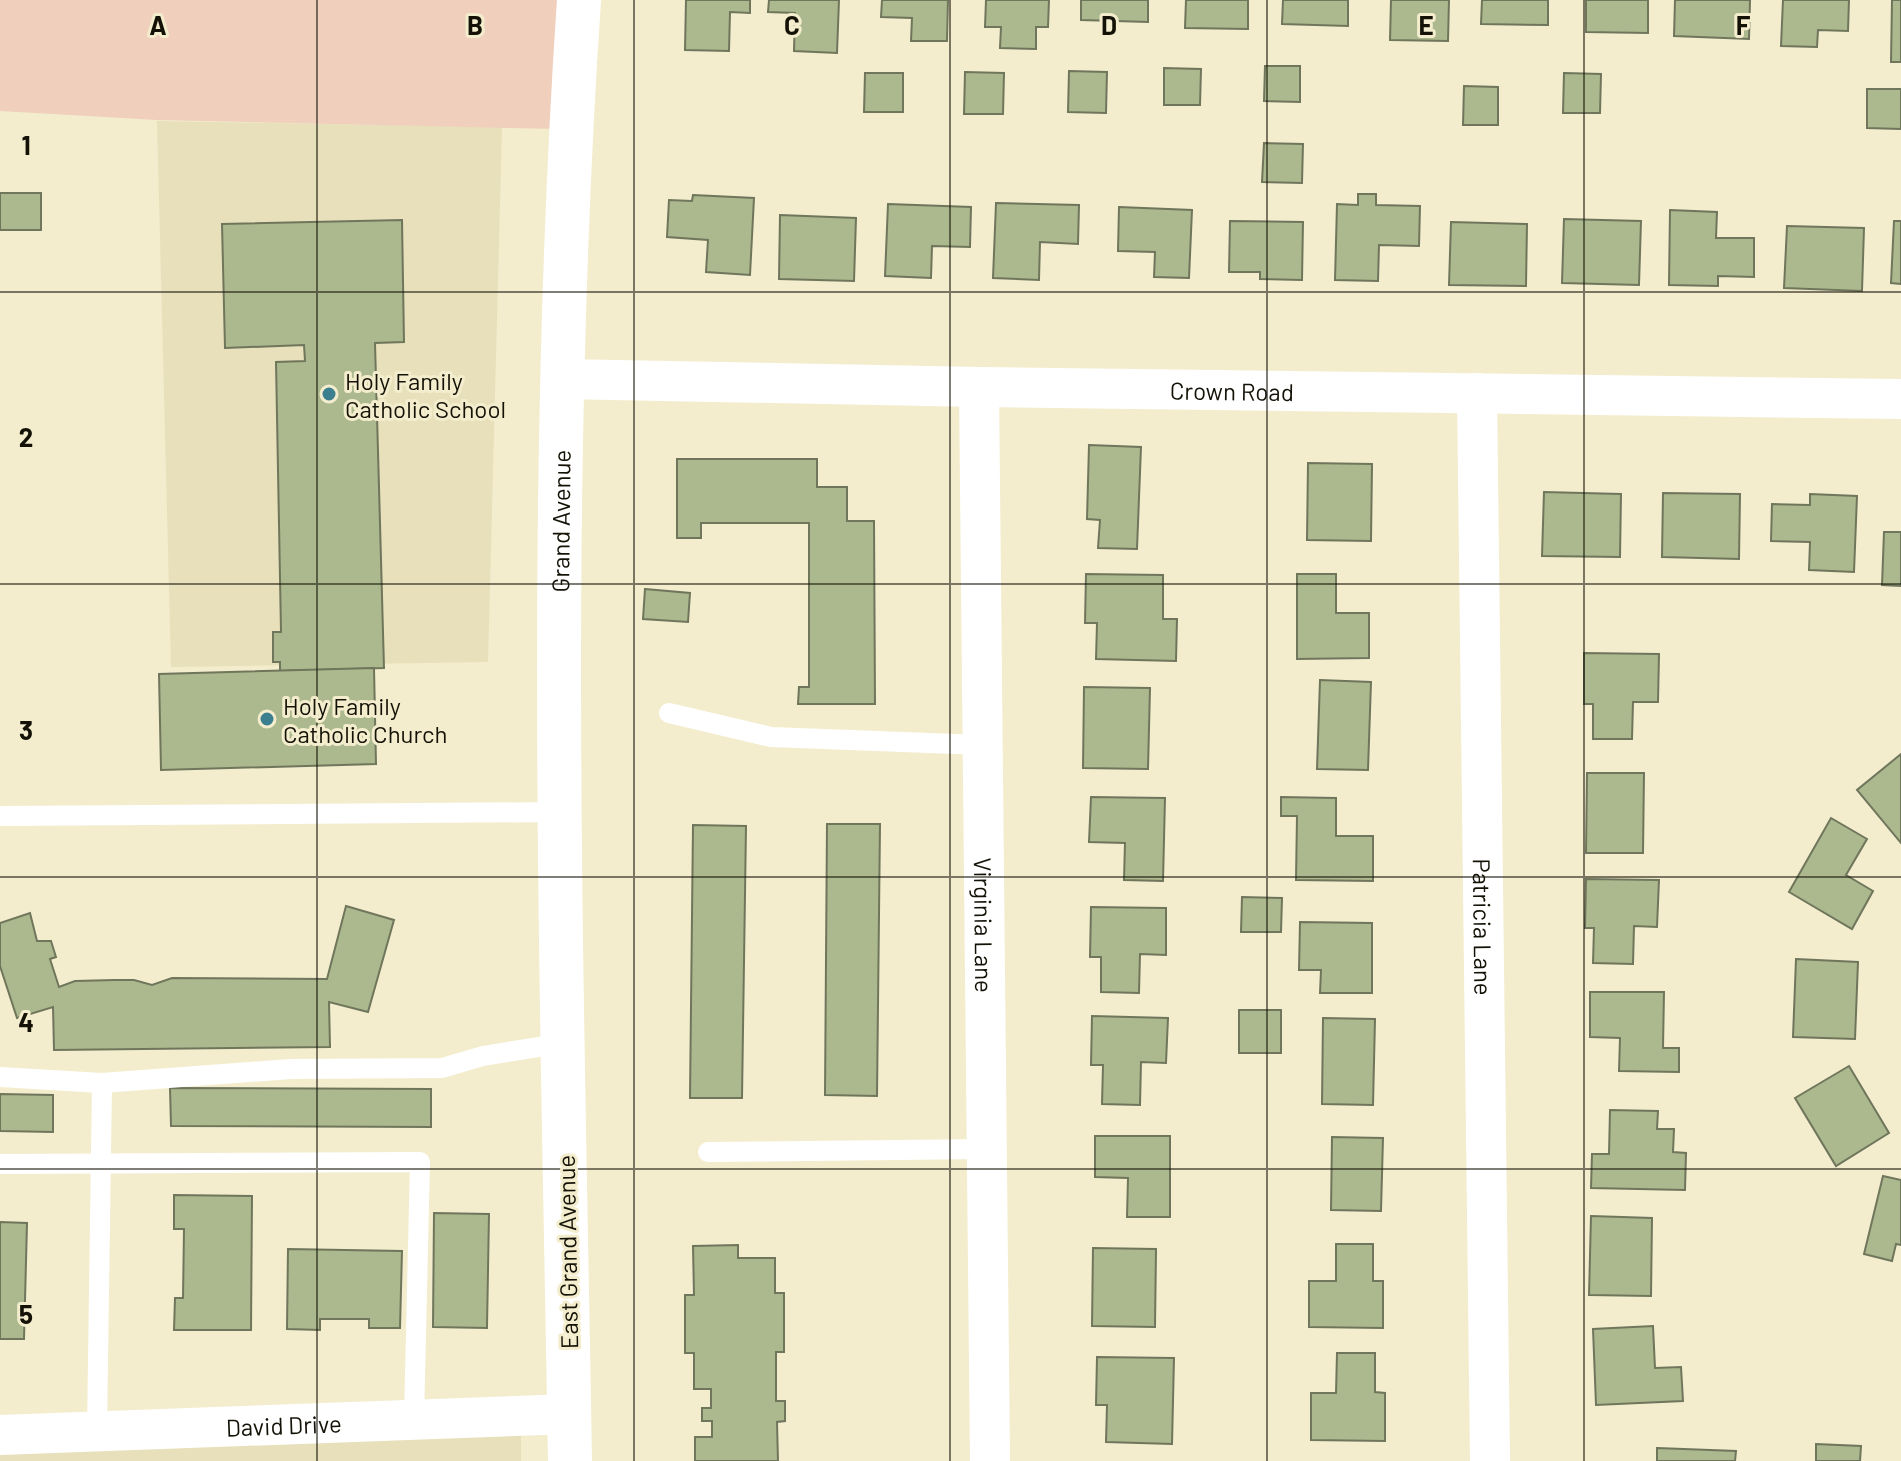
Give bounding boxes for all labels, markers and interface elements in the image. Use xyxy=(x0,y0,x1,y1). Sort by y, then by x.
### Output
text: A xyxy=(149,9,167,40)
text: B xyxy=(467,9,483,40)
text: C xyxy=(784,9,800,40)
text: D xyxy=(1101,9,1117,40)
text: E xyxy=(1418,9,1434,40)
text: F xyxy=(1736,9,1751,40)
text: 1 xyxy=(21,129,31,160)
place label: Holy Family Catholic School xyxy=(345,366,506,423)
street label: Crown Road xyxy=(1170,375,1294,406)
marker: Holy Family Catholic School xyxy=(320,385,338,403)
text: 2 xyxy=(19,421,33,452)
street label: Grand Avenue xyxy=(545,450,575,593)
place label: Holy Family Catholic Church xyxy=(283,691,447,748)
marker: Holy Family Catholic Church xyxy=(258,710,276,728)
text: 3 xyxy=(19,714,33,745)
street label: Virginia Lane xyxy=(969,857,1000,993)
street label: Patricia Lane xyxy=(1468,858,1499,996)
text: 4 xyxy=(18,1006,34,1037)
street label: East Grand Avenue xyxy=(551,1155,583,1349)
text: 5 xyxy=(19,1298,33,1329)
street label: David Drive xyxy=(225,1408,342,1441)

